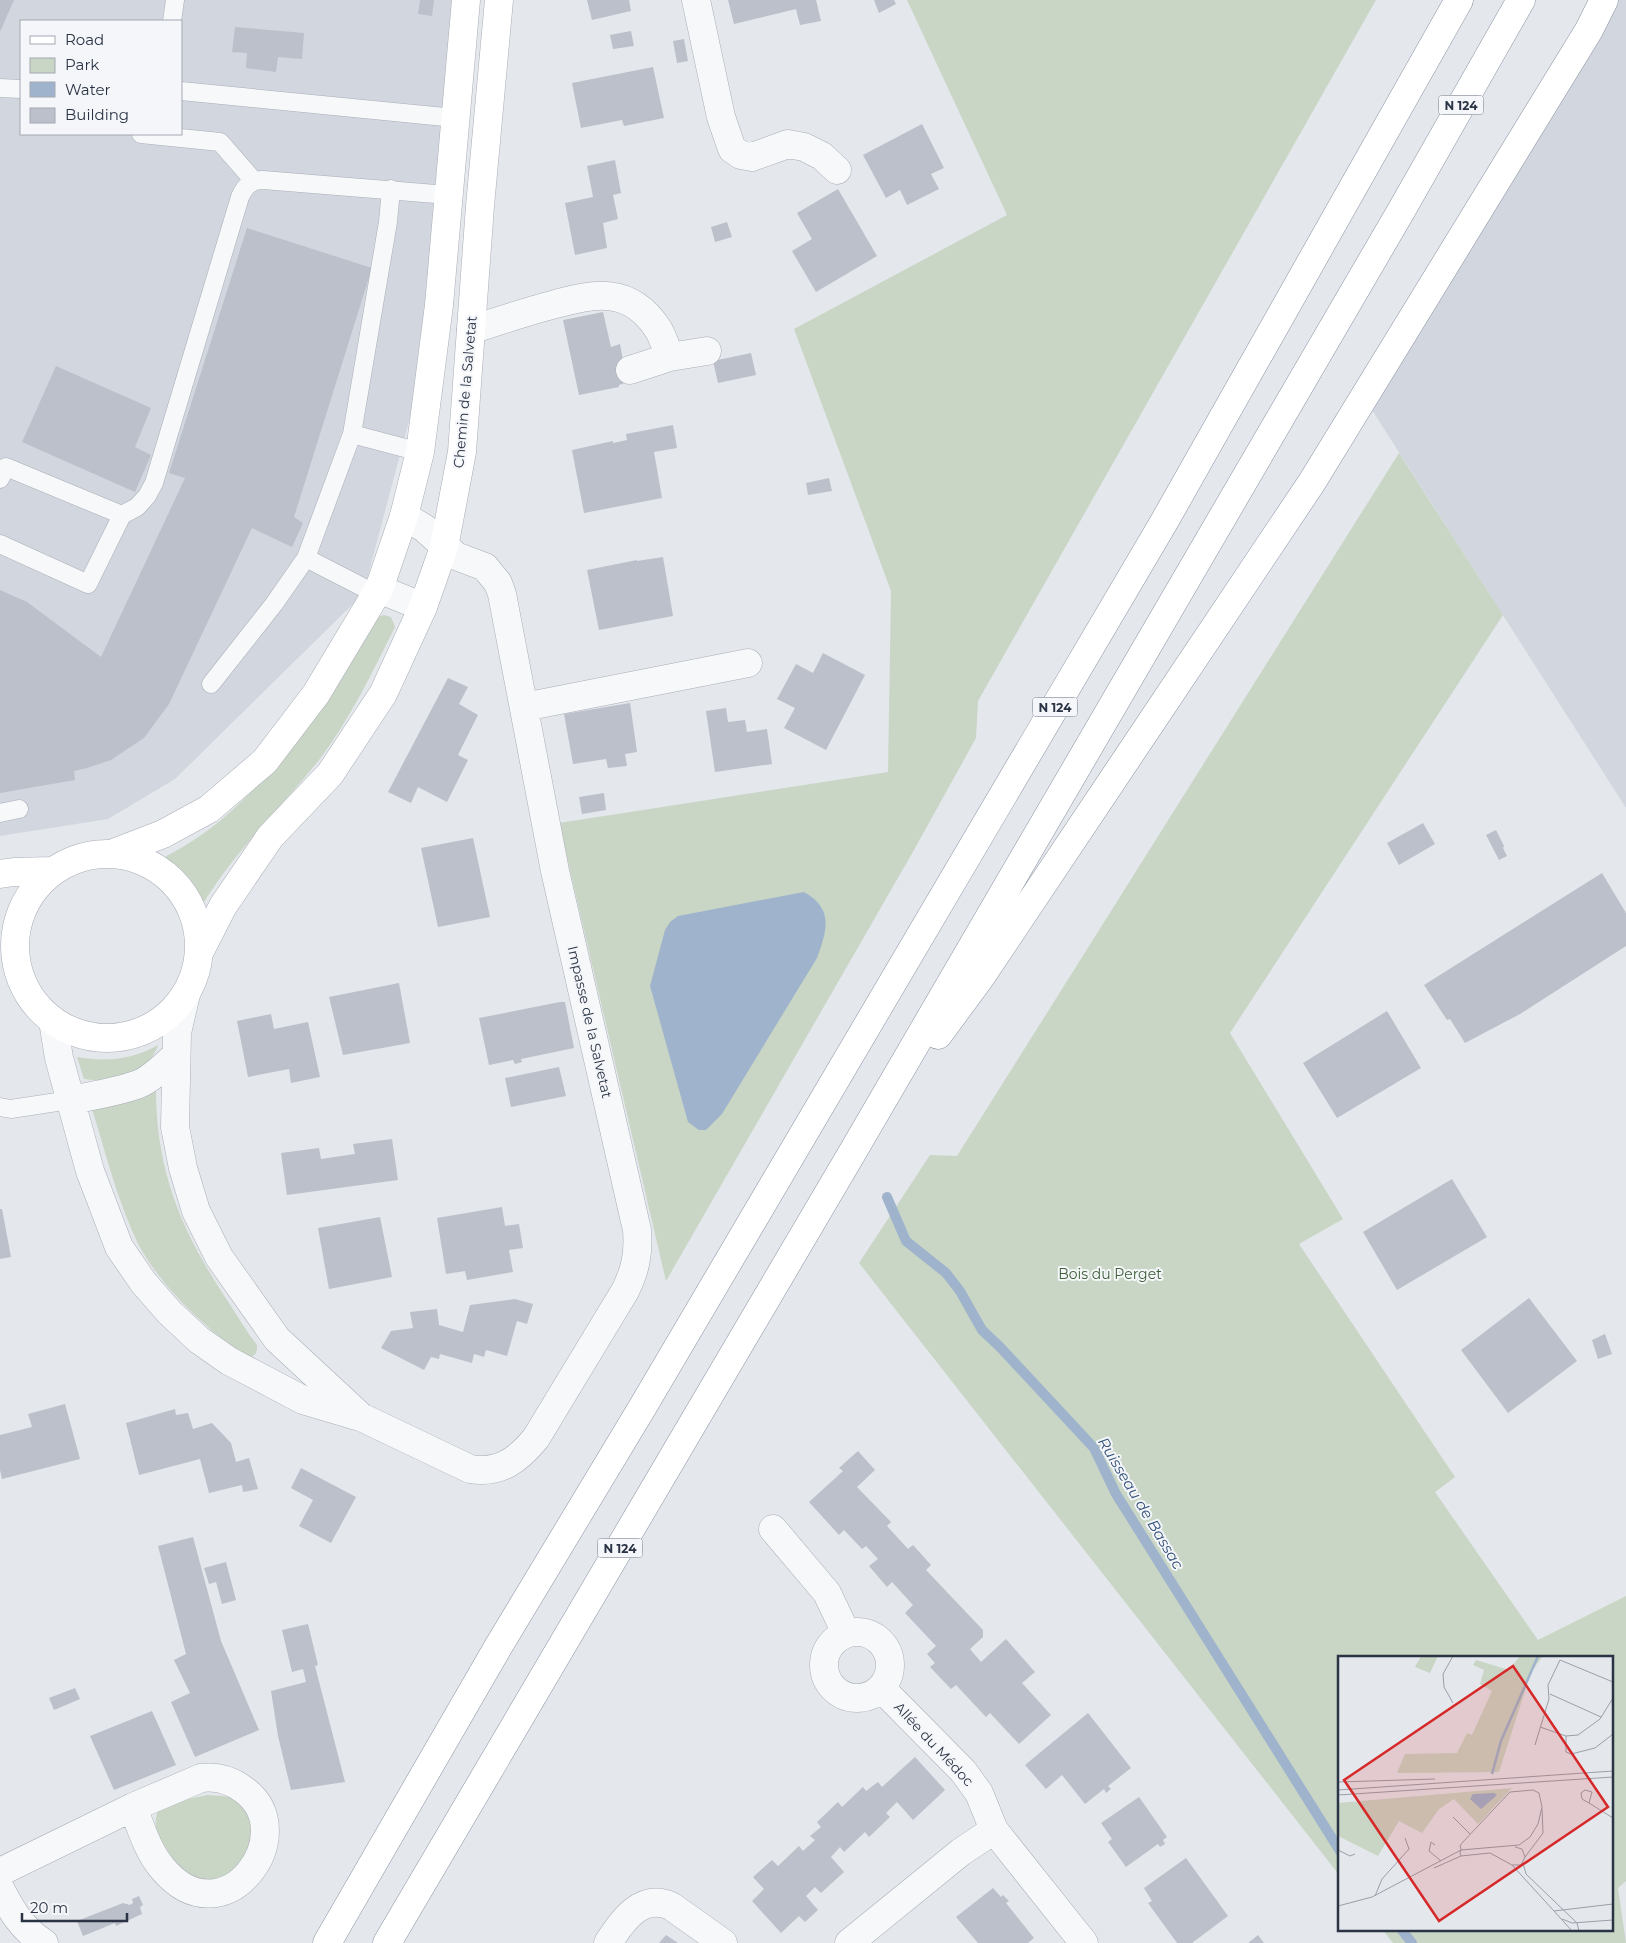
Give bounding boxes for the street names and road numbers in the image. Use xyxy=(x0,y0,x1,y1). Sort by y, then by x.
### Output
road number: N 124 xyxy=(1438,96,1484,114)
street label: Chemin de la Salvetat xyxy=(449,315,481,469)
road number: N 124 xyxy=(1032,698,1078,716)
street label: Impasse de la Salvetat xyxy=(564,944,616,1100)
road number: N 124 xyxy=(598,1539,642,1558)
street label: Allée du Médoc xyxy=(890,1698,978,1790)

